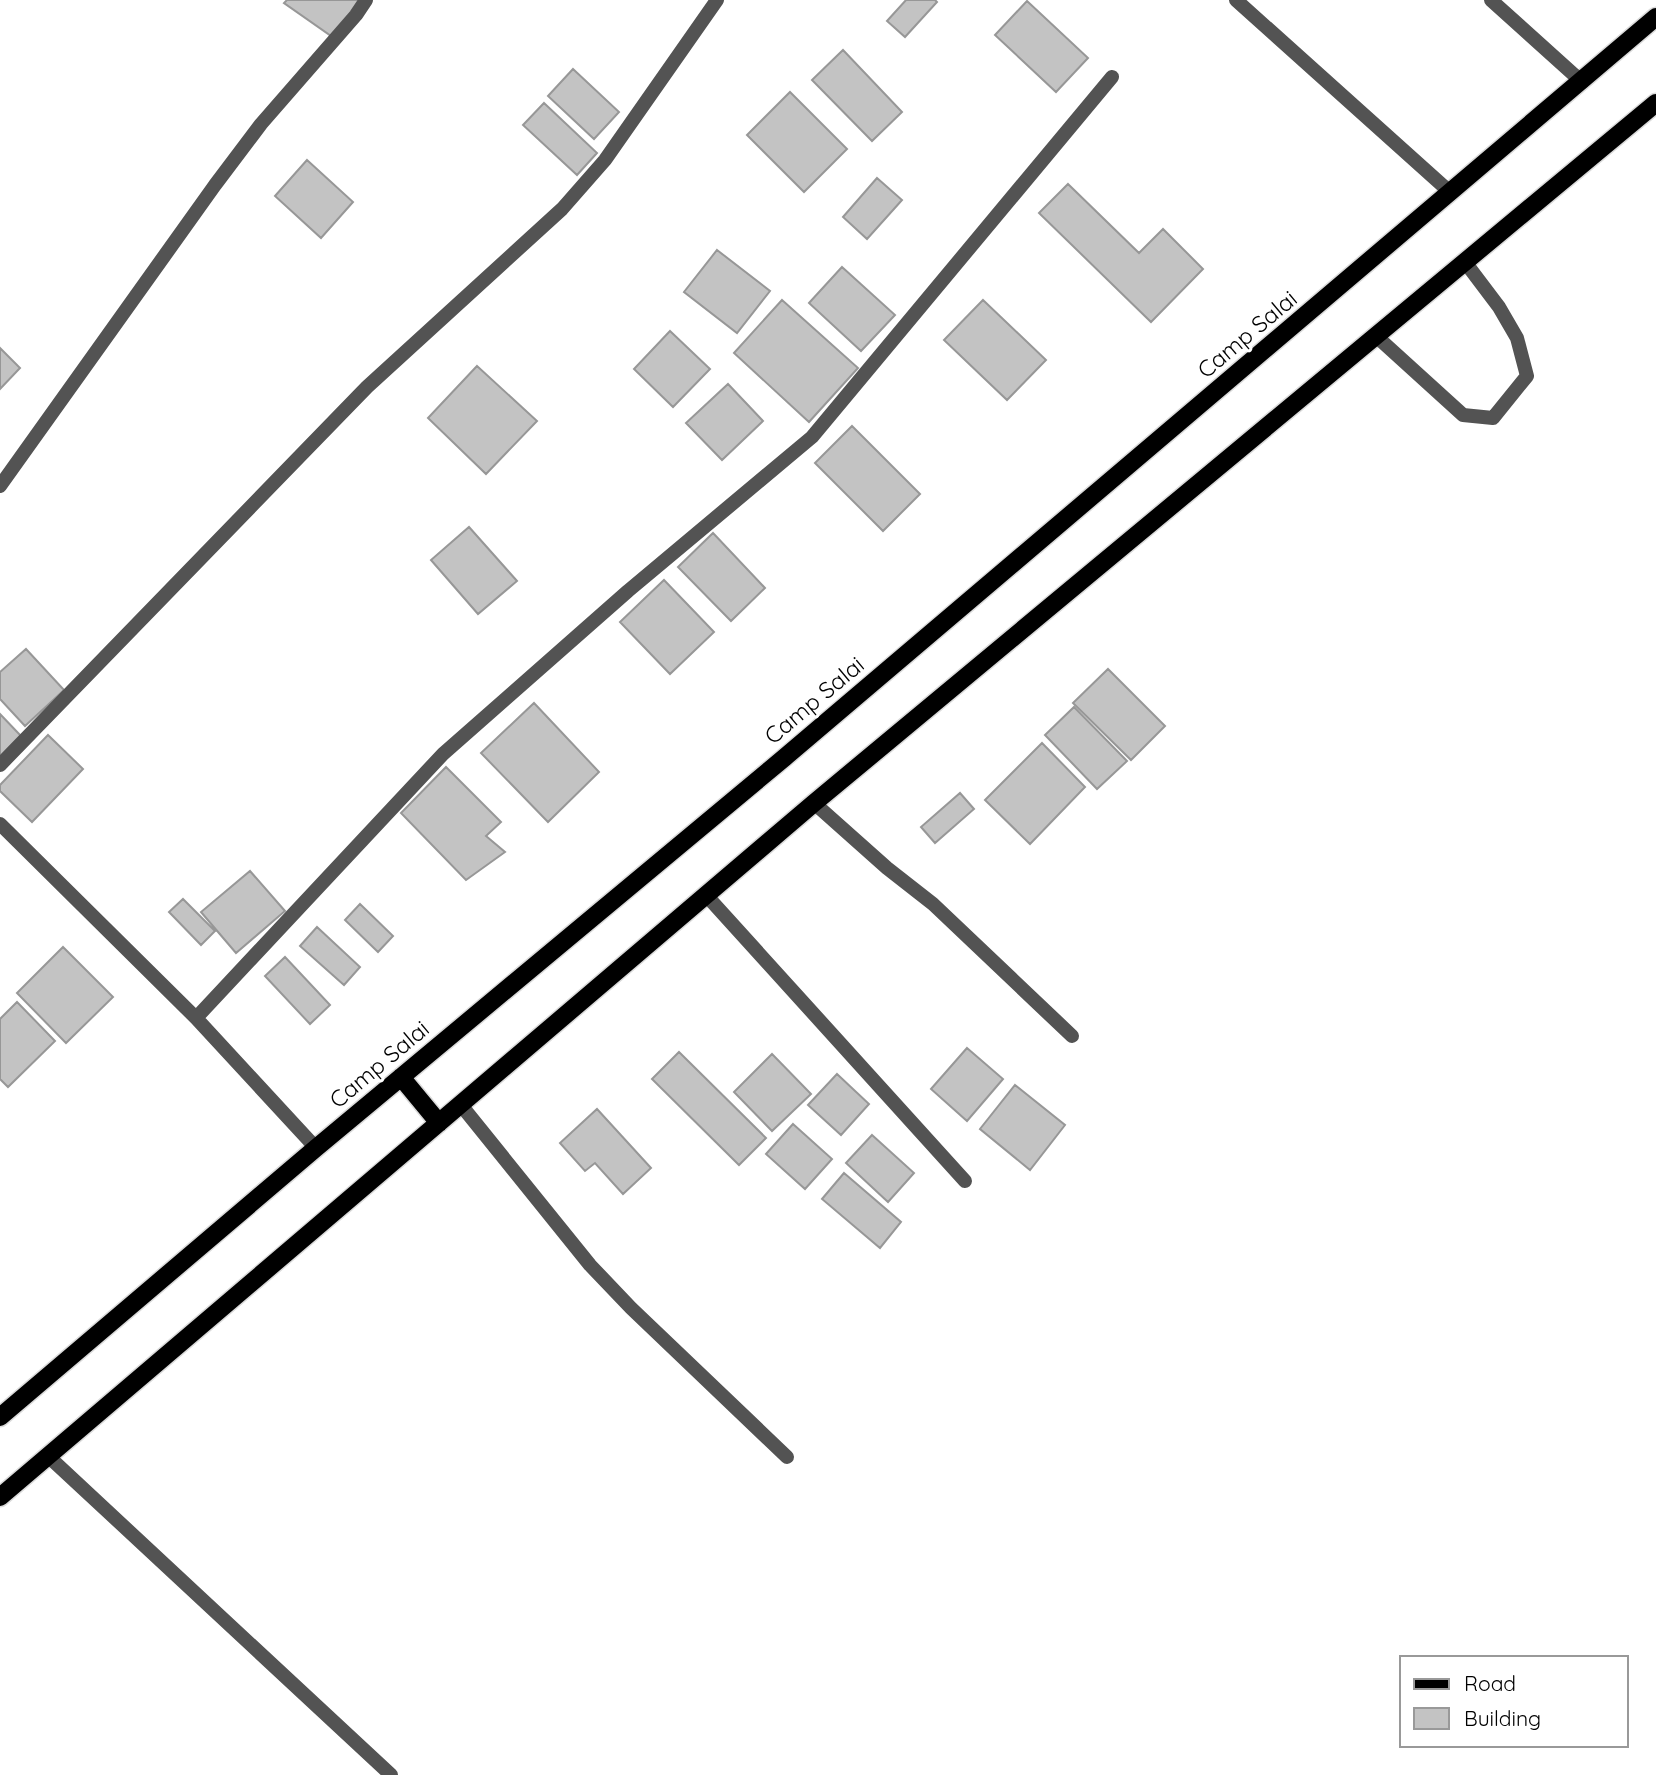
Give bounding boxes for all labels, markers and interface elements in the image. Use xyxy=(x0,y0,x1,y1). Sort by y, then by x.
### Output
street label: Camp Salai xyxy=(1191,284,1303,384)
street label: Camp Salai xyxy=(758,650,870,750)
street label: Camp Salai xyxy=(323,1014,435,1114)
legend xyxy=(1400,1656,1628,1747)
text: Road xyxy=(1464,1670,1516,1696)
text: Building xyxy=(1464,1705,1541,1731)

